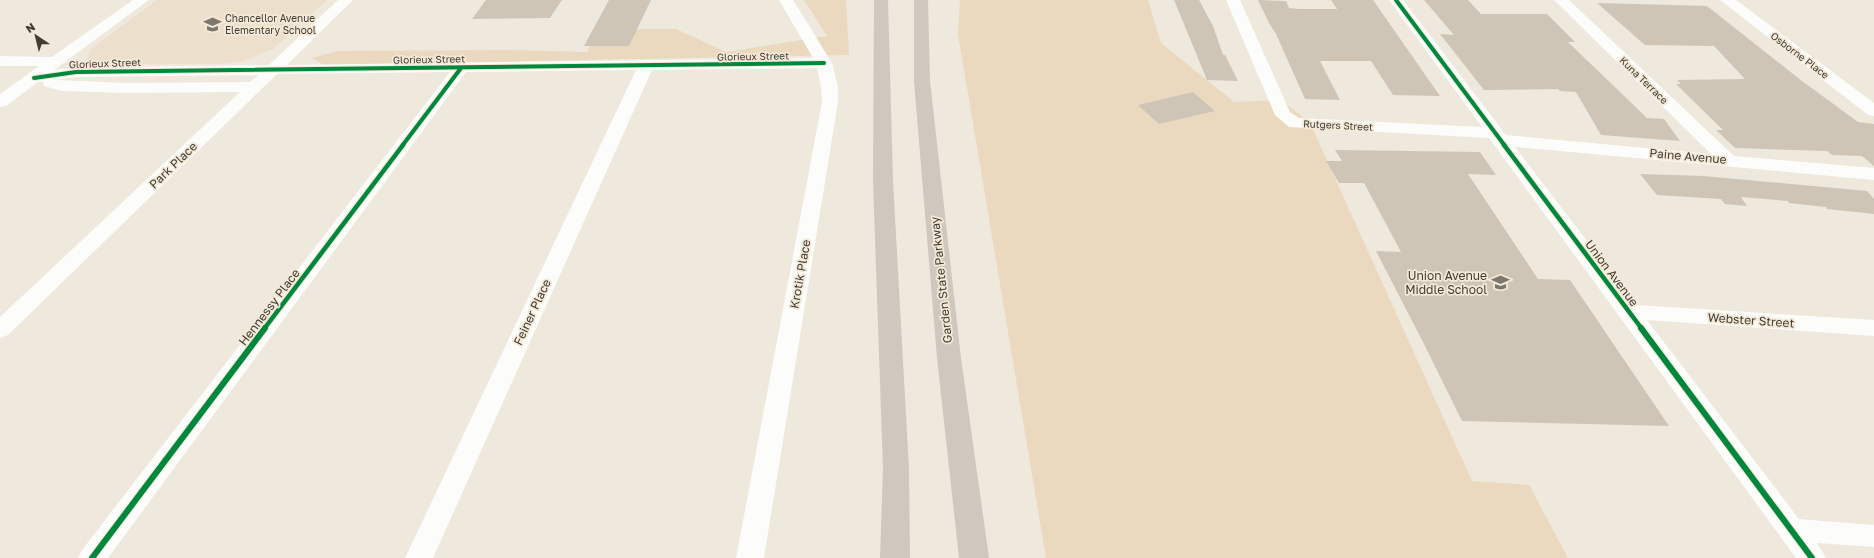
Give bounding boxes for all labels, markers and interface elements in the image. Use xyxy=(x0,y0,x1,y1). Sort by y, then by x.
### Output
place label: Chancellor Avenue Elementary School xyxy=(225,12,316,36)
school or university icon: Chancellor Avenue Elementary School xyxy=(202,14,222,34)
north arrow xyxy=(16,16,56,56)
text: N xyxy=(23,20,37,35)
street label: Osborne Place xyxy=(1768,29,1832,81)
street label: Glorieux Street xyxy=(717,49,789,63)
street label: Glorieux Street xyxy=(393,52,465,66)
street label: Kuna Terrace xyxy=(1617,54,1671,106)
street label: Glorieux Street xyxy=(69,56,141,70)
street label: Rutgers Street xyxy=(1303,117,1373,133)
street label: Park Place xyxy=(146,138,200,192)
street label: Paine Avenue xyxy=(1649,145,1727,167)
street label: Garden State Parkway xyxy=(927,216,955,344)
street label: Union Avenue xyxy=(1582,237,1642,309)
street label: Krotik Place xyxy=(787,238,813,310)
street label: Hennessy Place xyxy=(235,266,303,348)
place label: Union Avenue Middle School xyxy=(1405,268,1487,297)
school or university icon: Union Avenue Middle School xyxy=(1490,272,1510,292)
street label: Feiner Place xyxy=(510,277,554,347)
street label: Webster Street xyxy=(1707,309,1795,331)

